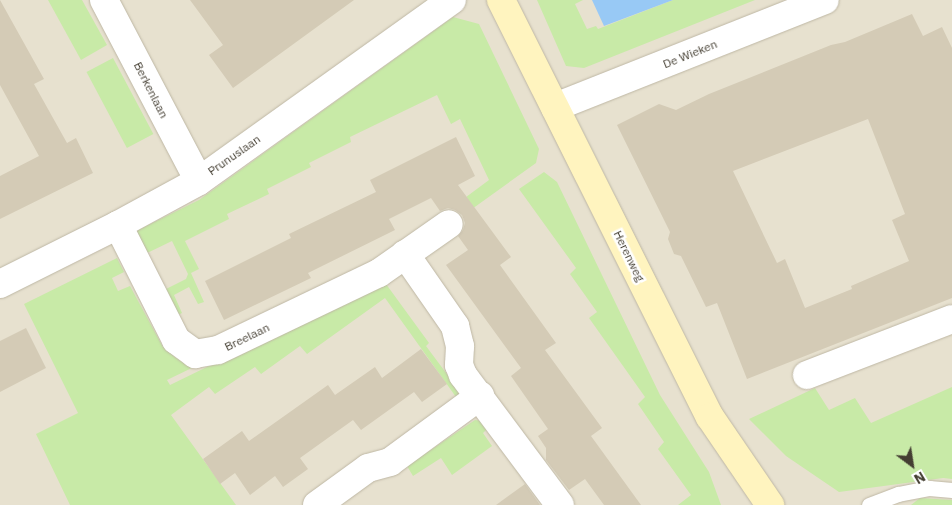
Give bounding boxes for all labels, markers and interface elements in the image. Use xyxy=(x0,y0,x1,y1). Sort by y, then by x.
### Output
street label: De Wieken xyxy=(661,37,719,71)
street label: Berkenlaan xyxy=(131,59,171,121)
street label: Prunuslaan xyxy=(205,132,263,178)
street label: Herenweg xyxy=(611,228,647,284)
street label: Breelaan xyxy=(222,320,272,354)
north arrow xyxy=(887,440,937,490)
text: N xyxy=(911,468,929,488)

